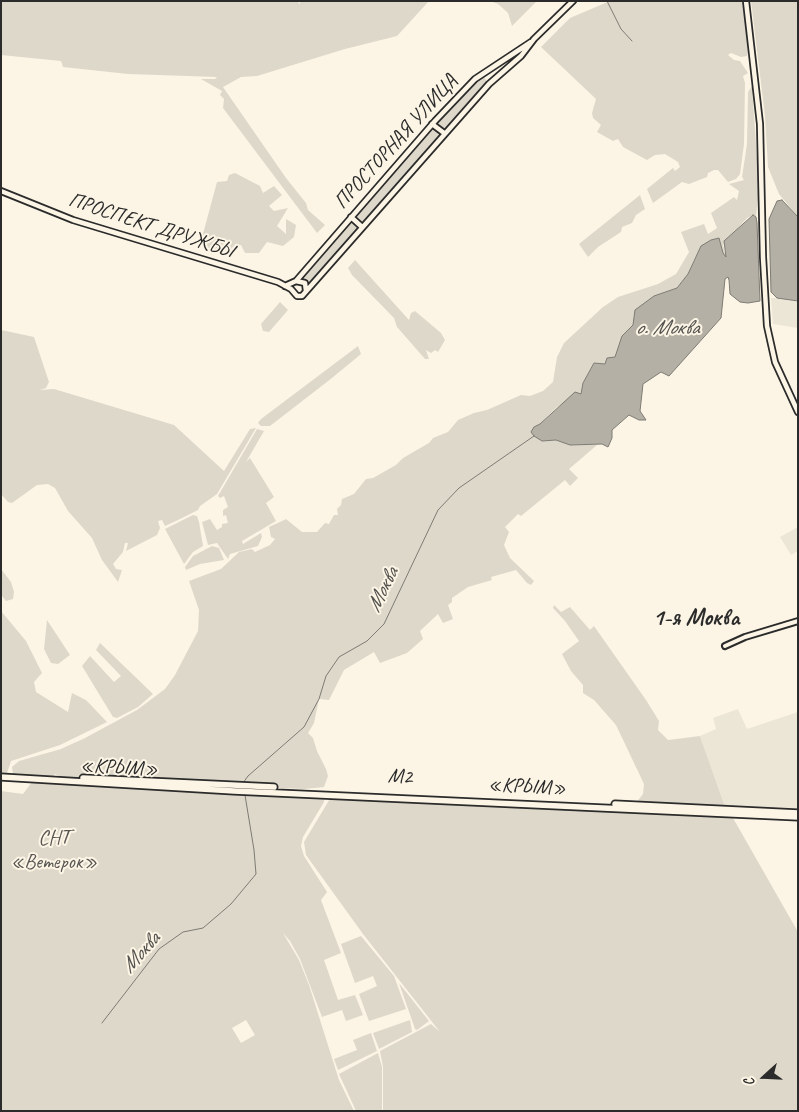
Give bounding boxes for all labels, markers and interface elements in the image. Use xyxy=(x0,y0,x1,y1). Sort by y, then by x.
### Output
street label: ПРОСТОРНАЯ УЛИЦА xyxy=(329,69,463,215)
street label: ПРОСПЕКТ ДРУЖБЫ xyxy=(65,187,237,265)
water label: о. Моква xyxy=(635,315,699,341)
water label: Моква xyxy=(361,563,405,617)
district label: 1-я Моква xyxy=(653,605,739,633)
street label: «КРЫМ» xyxy=(79,753,159,783)
street label: М2 xyxy=(387,764,413,790)
street label: «КРЫМ» xyxy=(487,772,567,802)
park label: СНТ «Ветерок» xyxy=(11,825,97,875)
water label: Моква xyxy=(116,927,166,979)
north arrow xyxy=(739,1052,789,1102)
text: С xyxy=(740,1076,759,1088)

